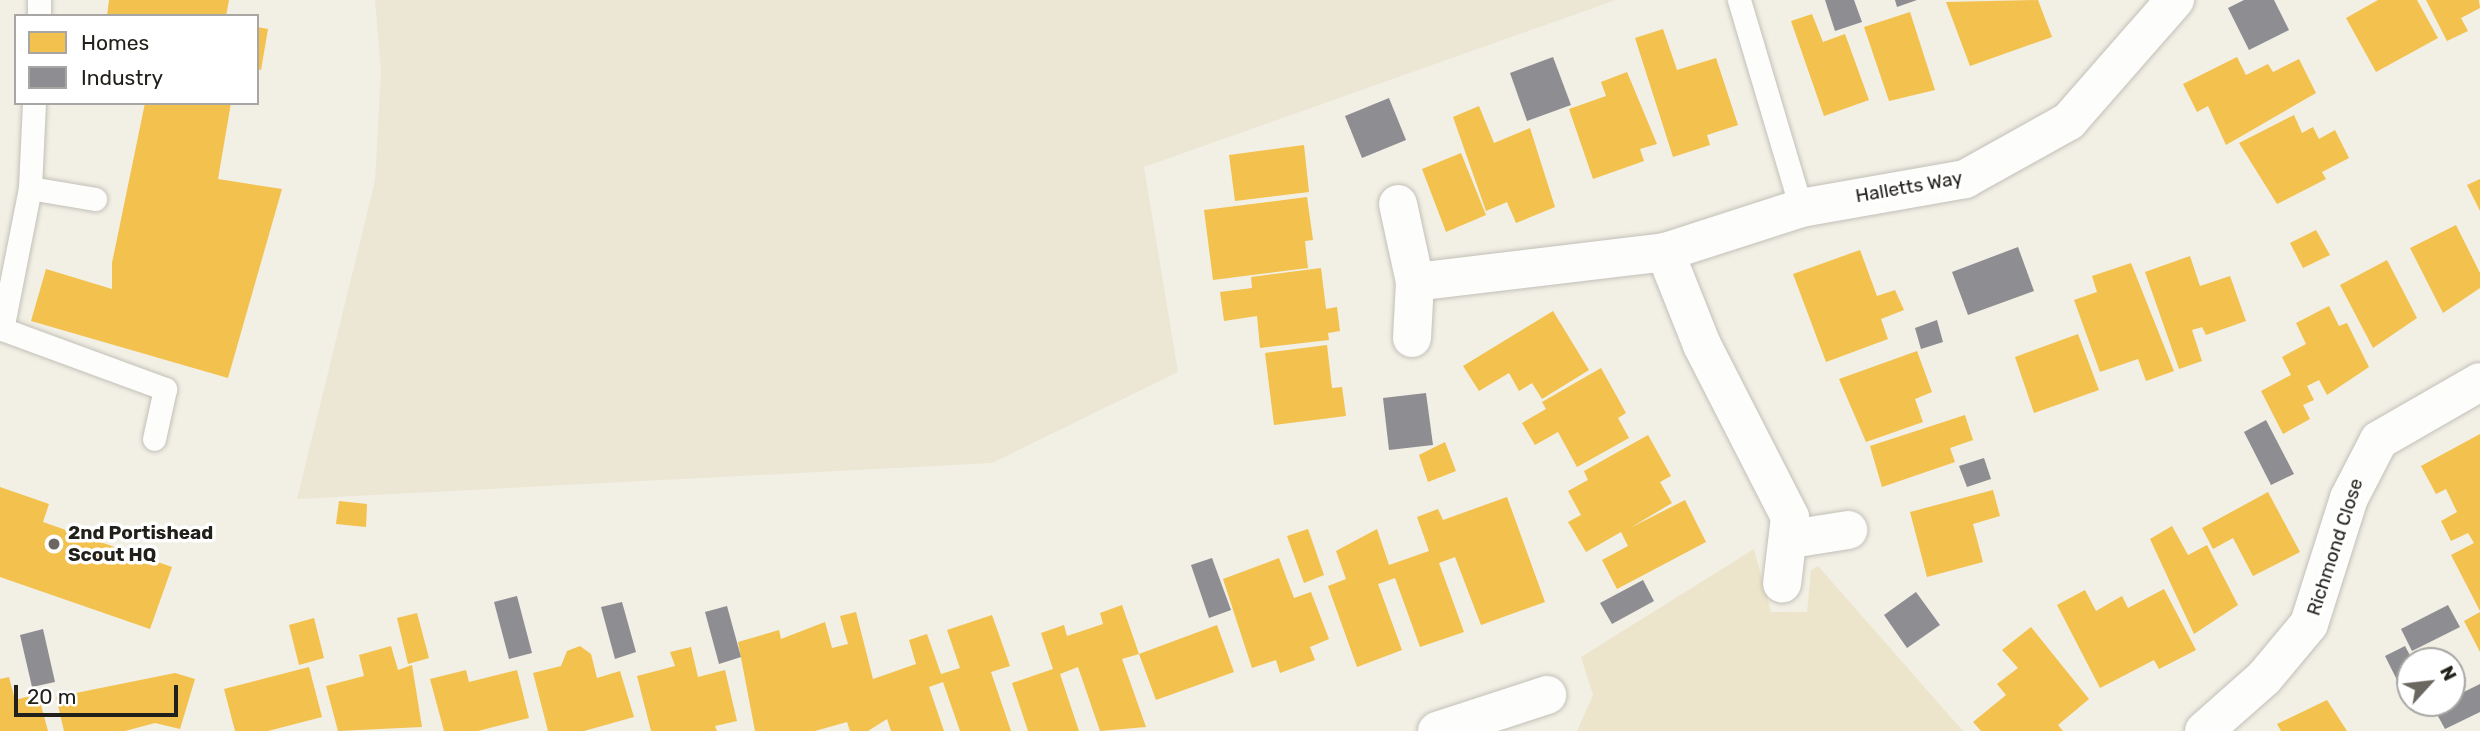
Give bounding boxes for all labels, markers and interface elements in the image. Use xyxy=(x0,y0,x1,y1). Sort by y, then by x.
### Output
legend xyxy=(14,14,259,105)
text: Homes xyxy=(81,30,149,55)
text: Industry xyxy=(81,65,163,90)
street label: Halletts Way xyxy=(1854,166,1964,208)
street label: Richmond Close xyxy=(2302,476,2368,618)
place label: 2nd Portishead Scout HQ xyxy=(68,522,213,566)
marker: 2nd Portishead Scout HQ xyxy=(46,536,62,552)
north arrow xyxy=(2396,647,2466,717)
text: N xyxy=(2435,662,2462,684)
scale bar xyxy=(18,672,182,716)
text: 20 m xyxy=(27,684,76,709)

